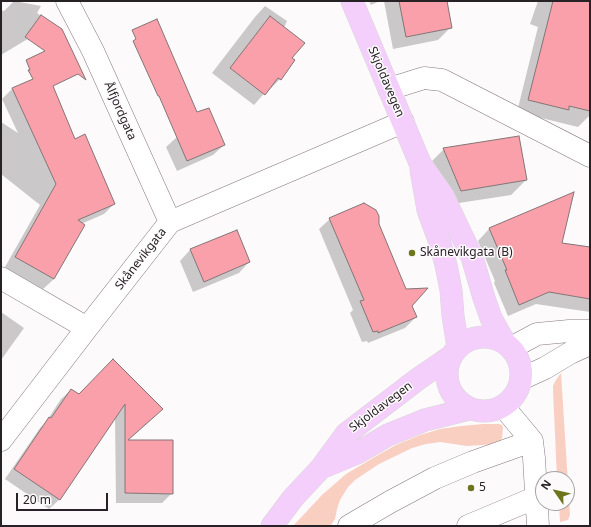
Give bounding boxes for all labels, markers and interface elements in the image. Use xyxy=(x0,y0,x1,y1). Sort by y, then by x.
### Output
street label: Skjoldavegen xyxy=(365,45,407,119)
street label: Ålfjordgata xyxy=(101,80,139,142)
street label: Skånevikgata xyxy=(112,225,170,293)
place label: Skånevikgata (B) xyxy=(420,246,513,260)
marker: Skånevikgata (B) xyxy=(407,248,417,258)
street label: Skjoldavegen xyxy=(347,379,415,435)
north arrow xyxy=(535,471,575,511)
text: N xyxy=(537,477,554,492)
place label: 5 xyxy=(479,481,486,495)
marker: 5 xyxy=(466,483,476,493)
scale bar xyxy=(18,485,110,511)
text: 20 m xyxy=(23,491,51,508)

